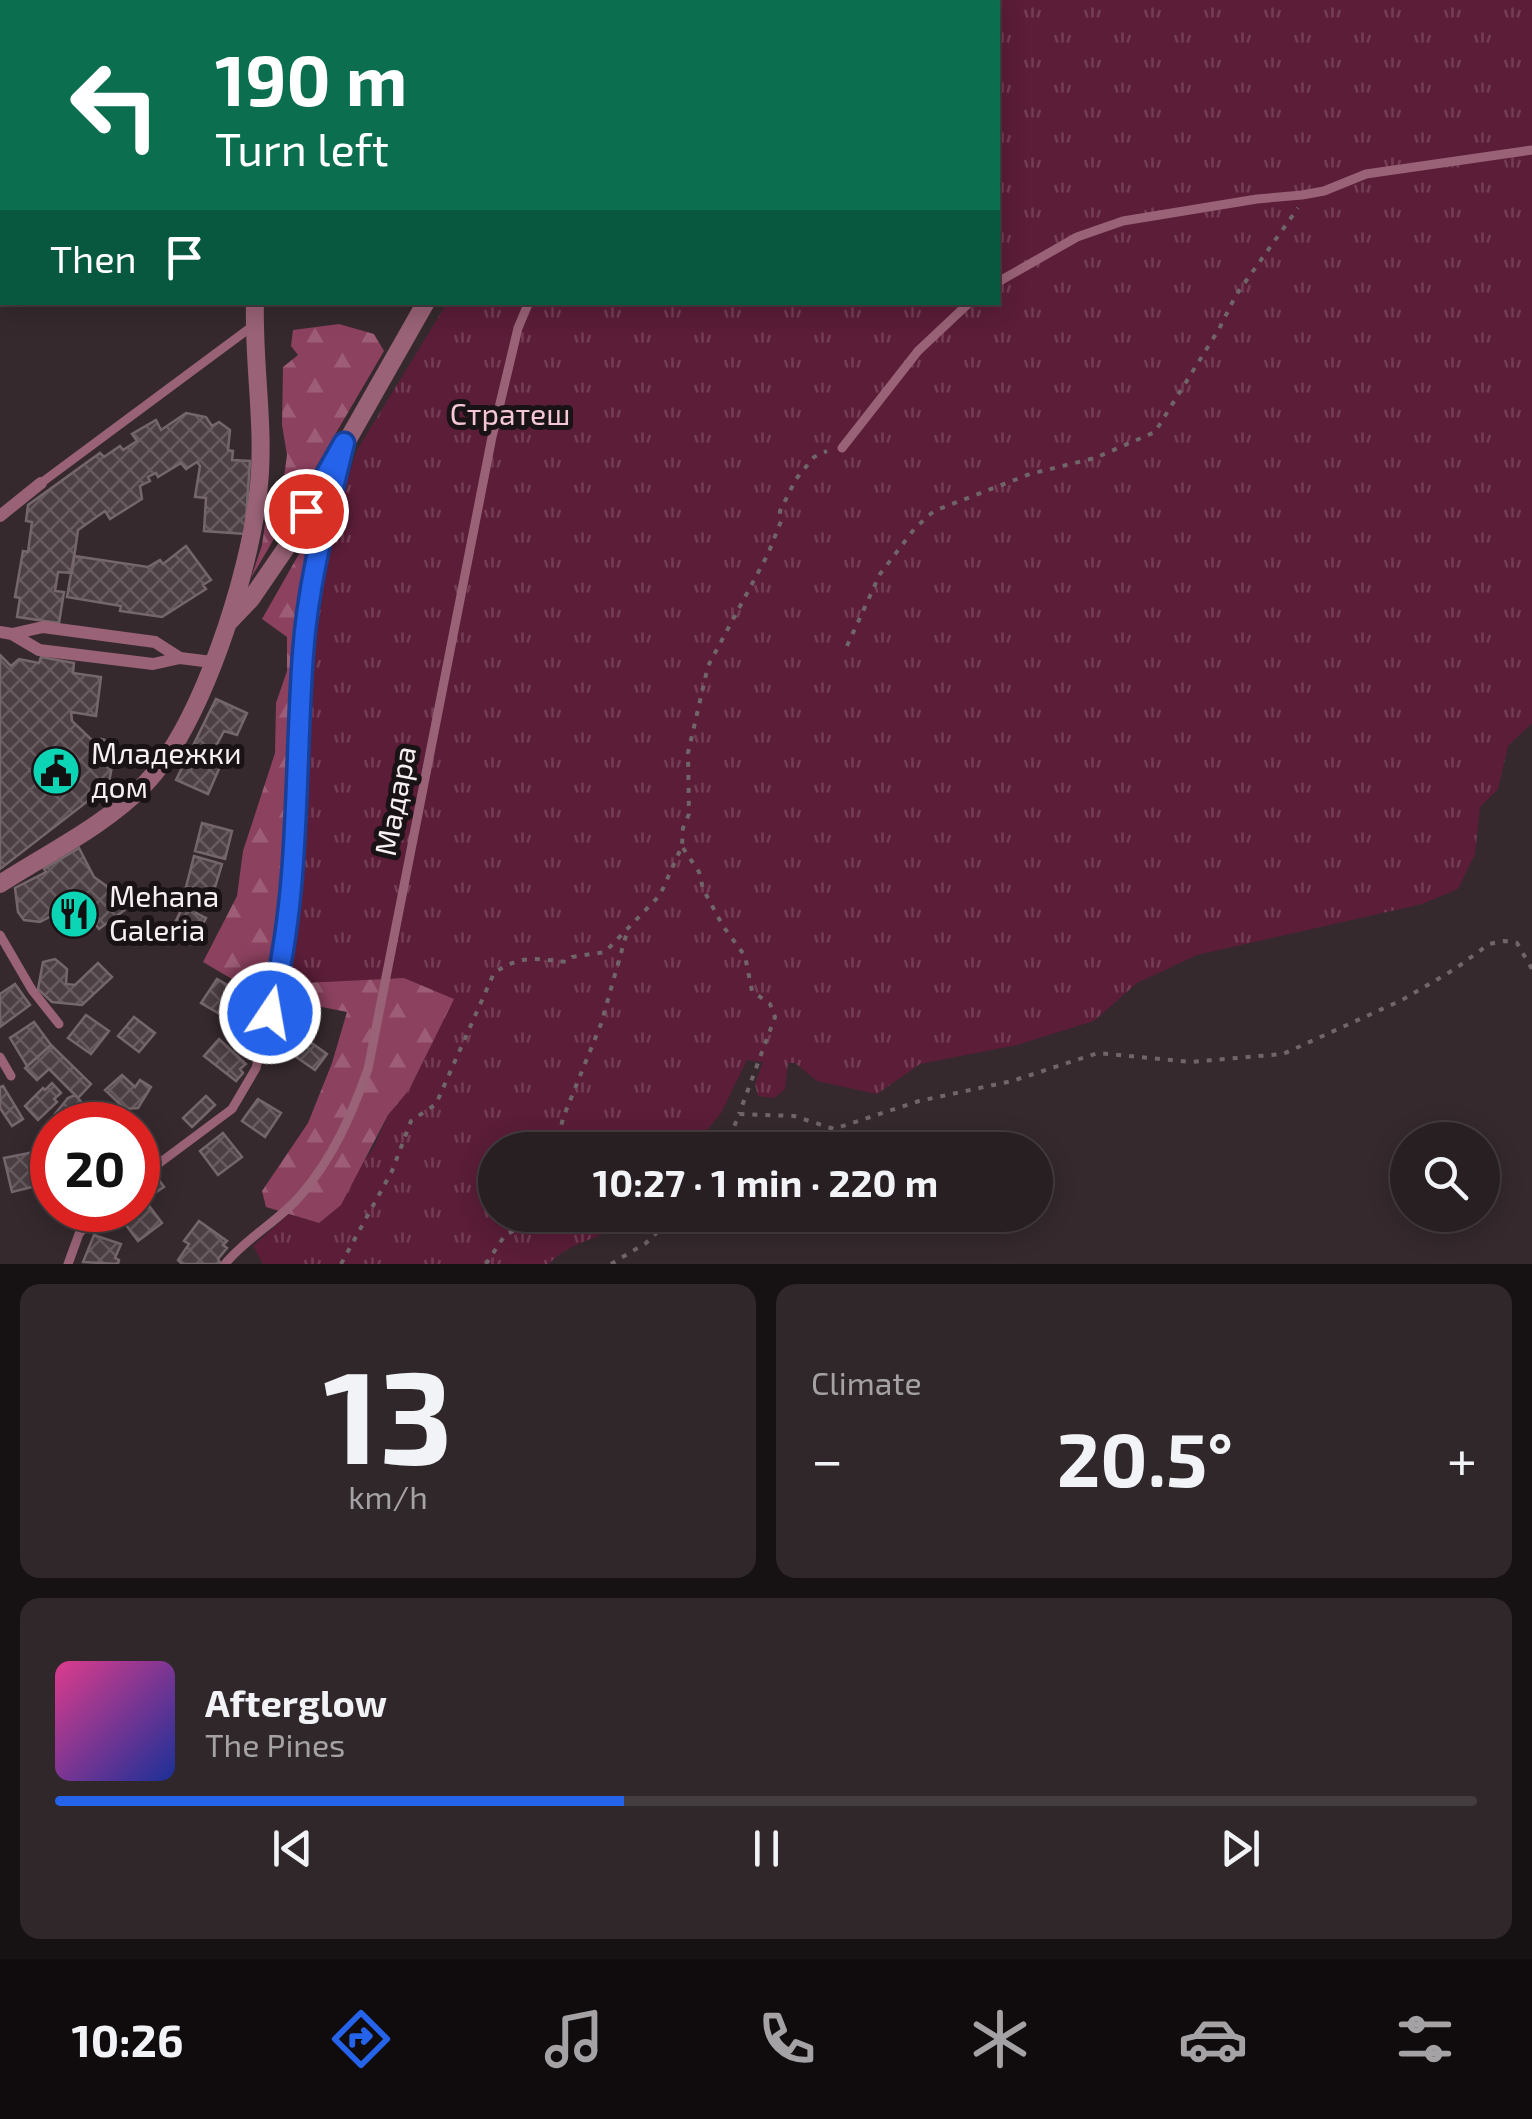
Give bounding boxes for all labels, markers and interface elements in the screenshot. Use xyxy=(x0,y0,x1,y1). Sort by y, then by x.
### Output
text: 190 m xyxy=(215,36,408,120)
icon: left xyxy=(50,40,180,170)
text: Turn left xyxy=(215,121,389,175)
icon: arrive xyxy=(157,230,212,285)
text: Then xyxy=(50,235,137,281)
park label: Стратеш xyxy=(450,395,570,431)
pin xyxy=(264,469,349,554)
icon: arrive xyxy=(279,484,334,539)
place label: Младежки дом xyxy=(91,734,242,804)
street label: Мадара xyxy=(366,743,422,859)
public building icon: Младежки дом xyxy=(30,745,82,797)
place label: Mehana Galeria xyxy=(109,877,219,947)
restaurant icon: Mehana Galeria xyxy=(48,888,100,940)
position arrow xyxy=(218,961,322,1065)
speed limit sign: 20 xyxy=(30,1102,160,1232)
map controls xyxy=(1390,1122,1500,1232)
button: search xyxy=(1390,1122,1500,1232)
text: 10:27 · 1 min · 220 m xyxy=(593,1159,938,1205)
text: 13 xyxy=(323,1334,453,1490)
text: Climate xyxy=(811,1363,922,1401)
text: 20.5° xyxy=(1057,1412,1233,1502)
text: − xyxy=(811,1425,843,1491)
text: + xyxy=(1447,1425,1477,1491)
text: km/h xyxy=(348,1477,428,1515)
text: Afterglow xyxy=(205,1679,387,1725)
text: The Pines xyxy=(205,1725,345,1763)
icon: previous xyxy=(265,1821,320,1876)
icon: pause xyxy=(739,1821,794,1876)
icon: next xyxy=(1213,1821,1268,1876)
icon: directions xyxy=(326,2004,396,2074)
icon: music xyxy=(539,2004,609,2074)
icon: phone xyxy=(752,2004,822,2074)
icon: climate xyxy=(965,2004,1035,2074)
icon: car xyxy=(1178,2004,1248,2074)
icon: filters xyxy=(1390,2004,1460,2074)
text: 10:26 xyxy=(71,2012,184,2066)

